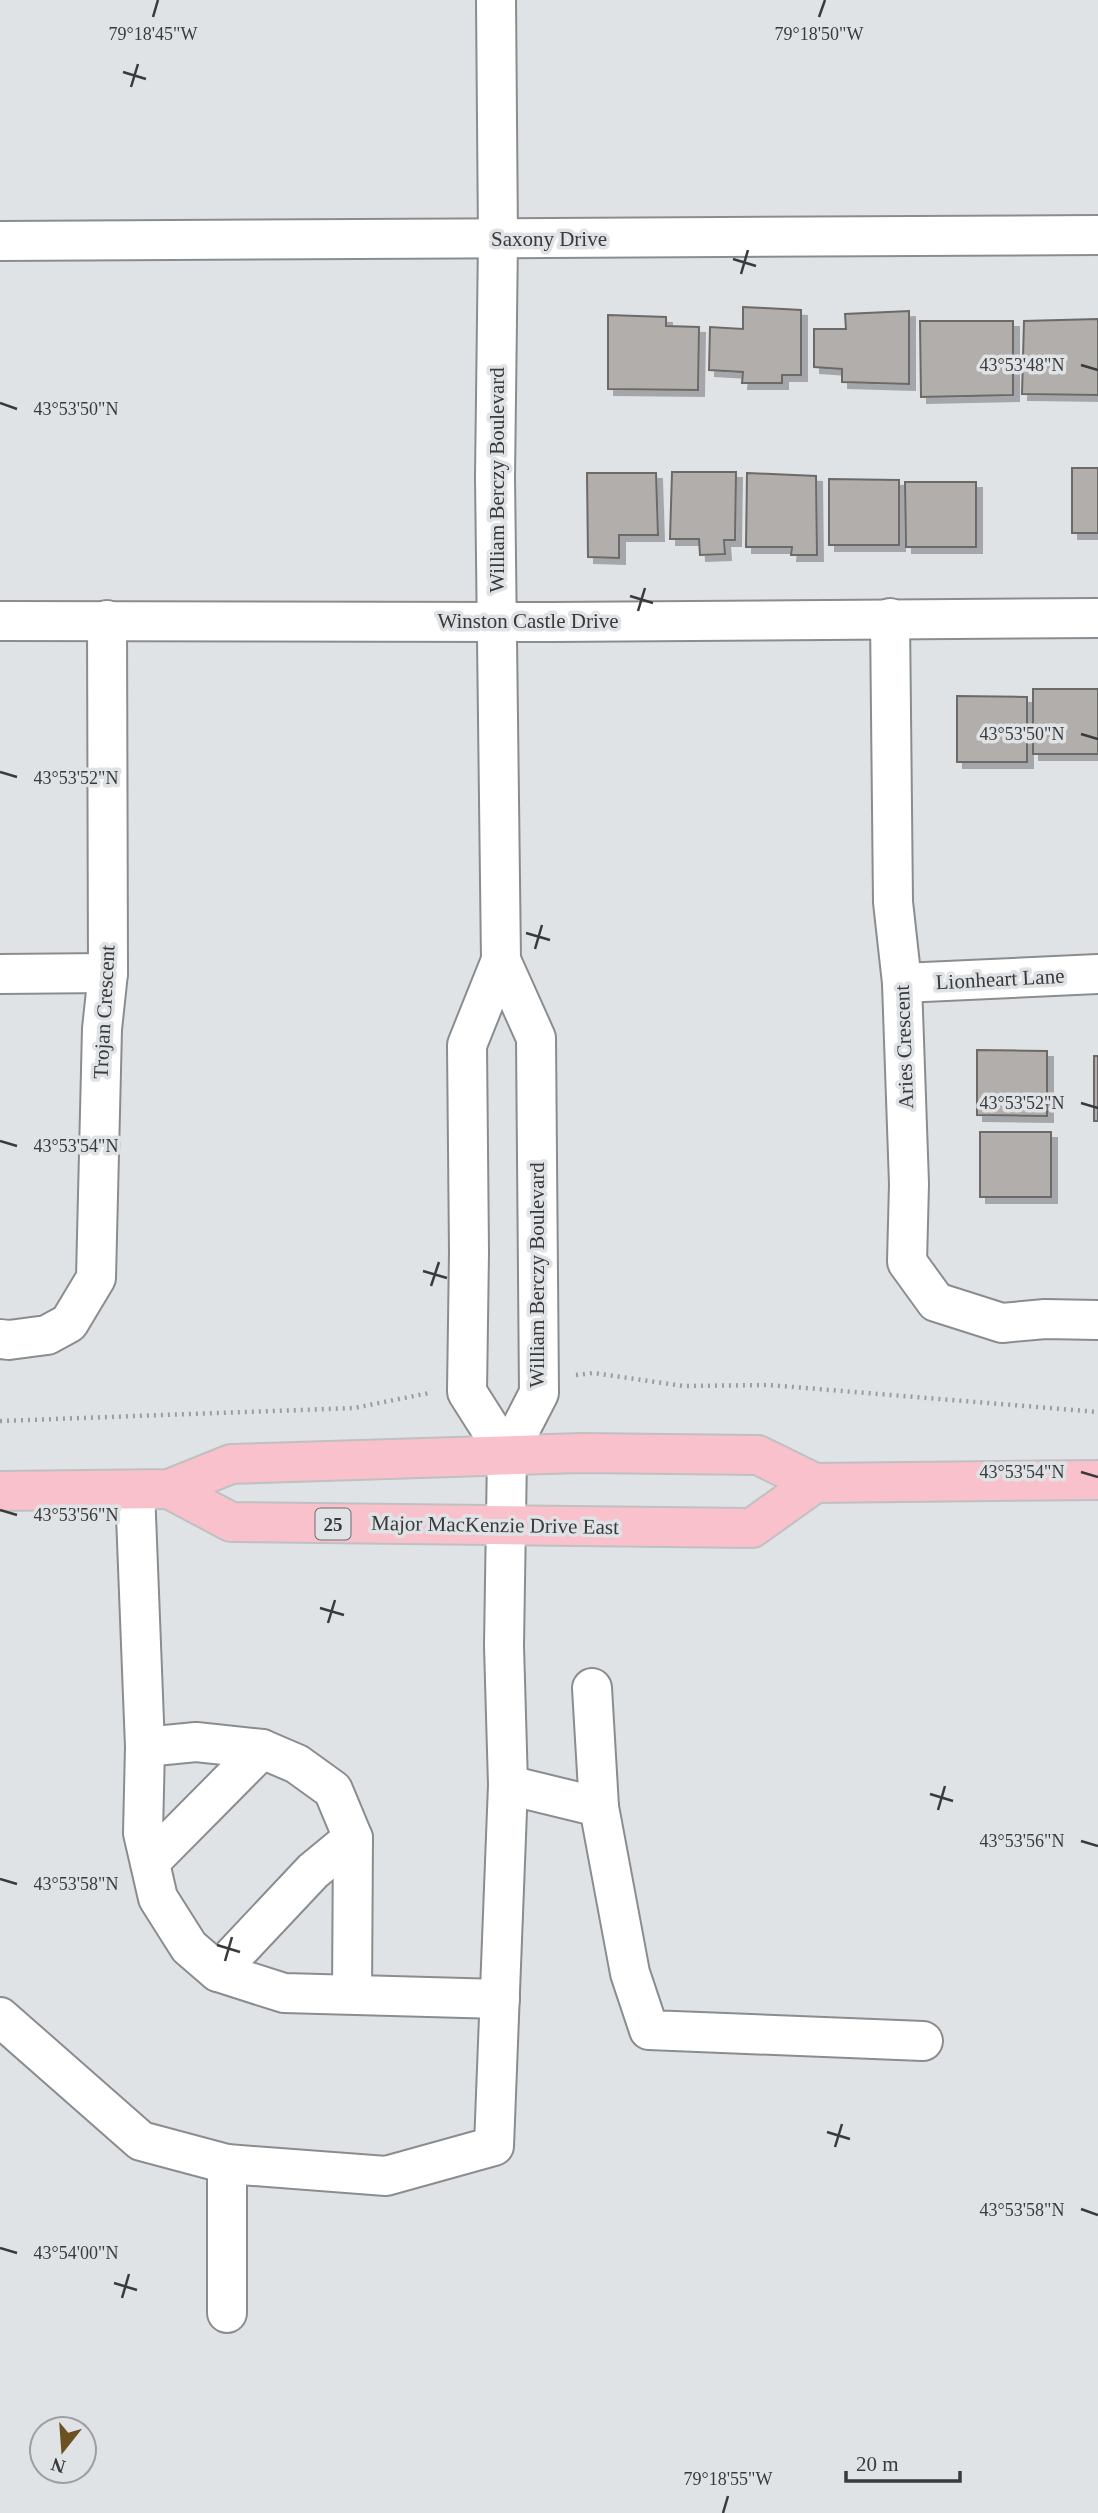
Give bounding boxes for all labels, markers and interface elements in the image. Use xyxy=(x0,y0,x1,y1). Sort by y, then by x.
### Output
text: 79°18'45"W xyxy=(109,24,197,44)
text: 79°18'50"W xyxy=(775,24,863,44)
street label: Saxony Drive xyxy=(491,227,607,251)
text: 43°53'48"N xyxy=(980,355,1064,375)
street label: William Berczy Boulevard xyxy=(485,367,509,593)
text: 43°53'50"N xyxy=(34,399,118,419)
street label: Winston Castle Drive xyxy=(437,609,619,633)
text: 43°53'50"N xyxy=(980,724,1064,744)
text: 43°53'52"N xyxy=(34,768,118,788)
street label: Trojan Crescent xyxy=(89,944,119,1080)
street label: Lionheart Lane xyxy=(935,964,1065,994)
street label: Aries Crescent xyxy=(890,984,918,1109)
text: 43°53'52"N xyxy=(980,1093,1064,1113)
text: 43°53'54"N xyxy=(34,1136,118,1156)
street label: William Berczy Boulevard xyxy=(525,1162,549,1388)
text: 43°53'54"N xyxy=(980,1462,1064,1482)
text: 43°53'56"N xyxy=(34,1505,118,1525)
road number: 25 xyxy=(316,1508,350,1540)
street label: Major MacKenzie Drive East xyxy=(371,1511,619,1539)
text: 43°53'56"N xyxy=(980,1831,1064,1851)
text: 43°53'58"N xyxy=(34,1874,118,1894)
text: 43°53'58"N xyxy=(980,2200,1064,2220)
text: 43°54'00"N xyxy=(34,2243,118,2263)
north arrow xyxy=(28,2415,98,2485)
scale bar xyxy=(846,2440,960,2484)
text: 20 m xyxy=(856,2452,899,2476)
text: N xyxy=(48,2454,68,2478)
text: 79°18'55"W xyxy=(684,2469,772,2489)

